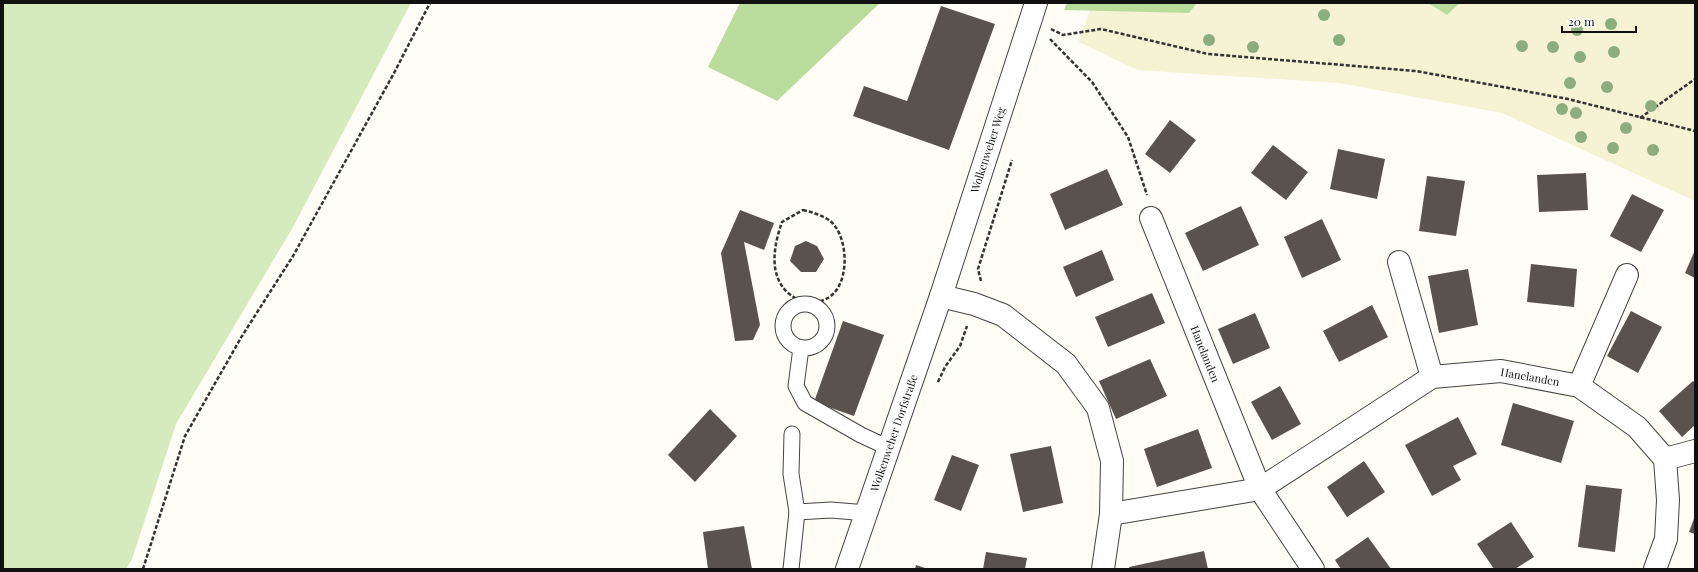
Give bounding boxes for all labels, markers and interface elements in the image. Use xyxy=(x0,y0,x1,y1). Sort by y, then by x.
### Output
scale bar xyxy=(1562,8,1636,34)
text: 20 m xyxy=(1568,13,1595,29)
street label: Wolkenweher Weg xyxy=(966,105,1009,196)
street label: Hanelanden xyxy=(1187,323,1224,385)
street label: Hanelanden xyxy=(1499,364,1561,389)
street label: Wolkenweher Dorfstraße xyxy=(866,372,921,494)

